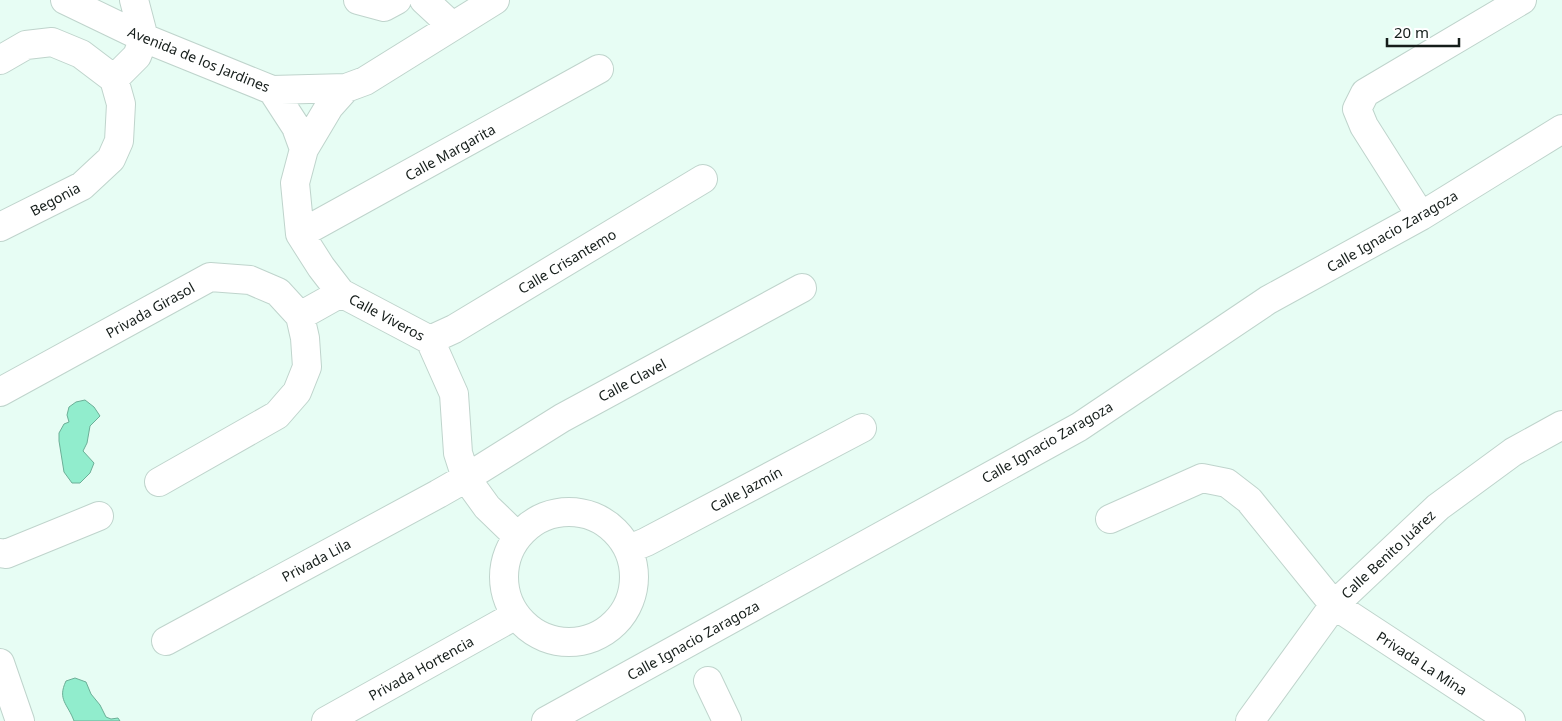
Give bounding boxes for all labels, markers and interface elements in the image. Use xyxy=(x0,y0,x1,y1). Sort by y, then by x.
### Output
scale bar xyxy=(1387,15,1460,47)
street label: Avenida de los Jardines xyxy=(125,22,273,96)
text: 20 m xyxy=(1394,22,1429,42)
street label: Calle Margarita xyxy=(401,119,499,185)
street label: Begonia xyxy=(27,178,83,220)
street label: Calle Ignacio Zaragoza xyxy=(1323,186,1461,276)
street label: Calle Crisantemo xyxy=(514,224,620,298)
street label: Privada Girasol xyxy=(102,278,198,342)
street label: Calle Viveros xyxy=(346,289,428,345)
street label: Calle Clavel xyxy=(595,354,669,406)
street label: Calle Ignacio Zaragoza xyxy=(978,397,1116,487)
street label: Calle Jazmín xyxy=(707,462,785,516)
street label: Calle Benito Juárez xyxy=(1337,505,1439,603)
street label: Privada Lila xyxy=(278,534,354,586)
street label: Calle Ignacio Zaragoza xyxy=(624,596,762,684)
street label: Privada La Mina xyxy=(1373,627,1471,699)
street label: Privada Hortencia xyxy=(365,631,477,705)

